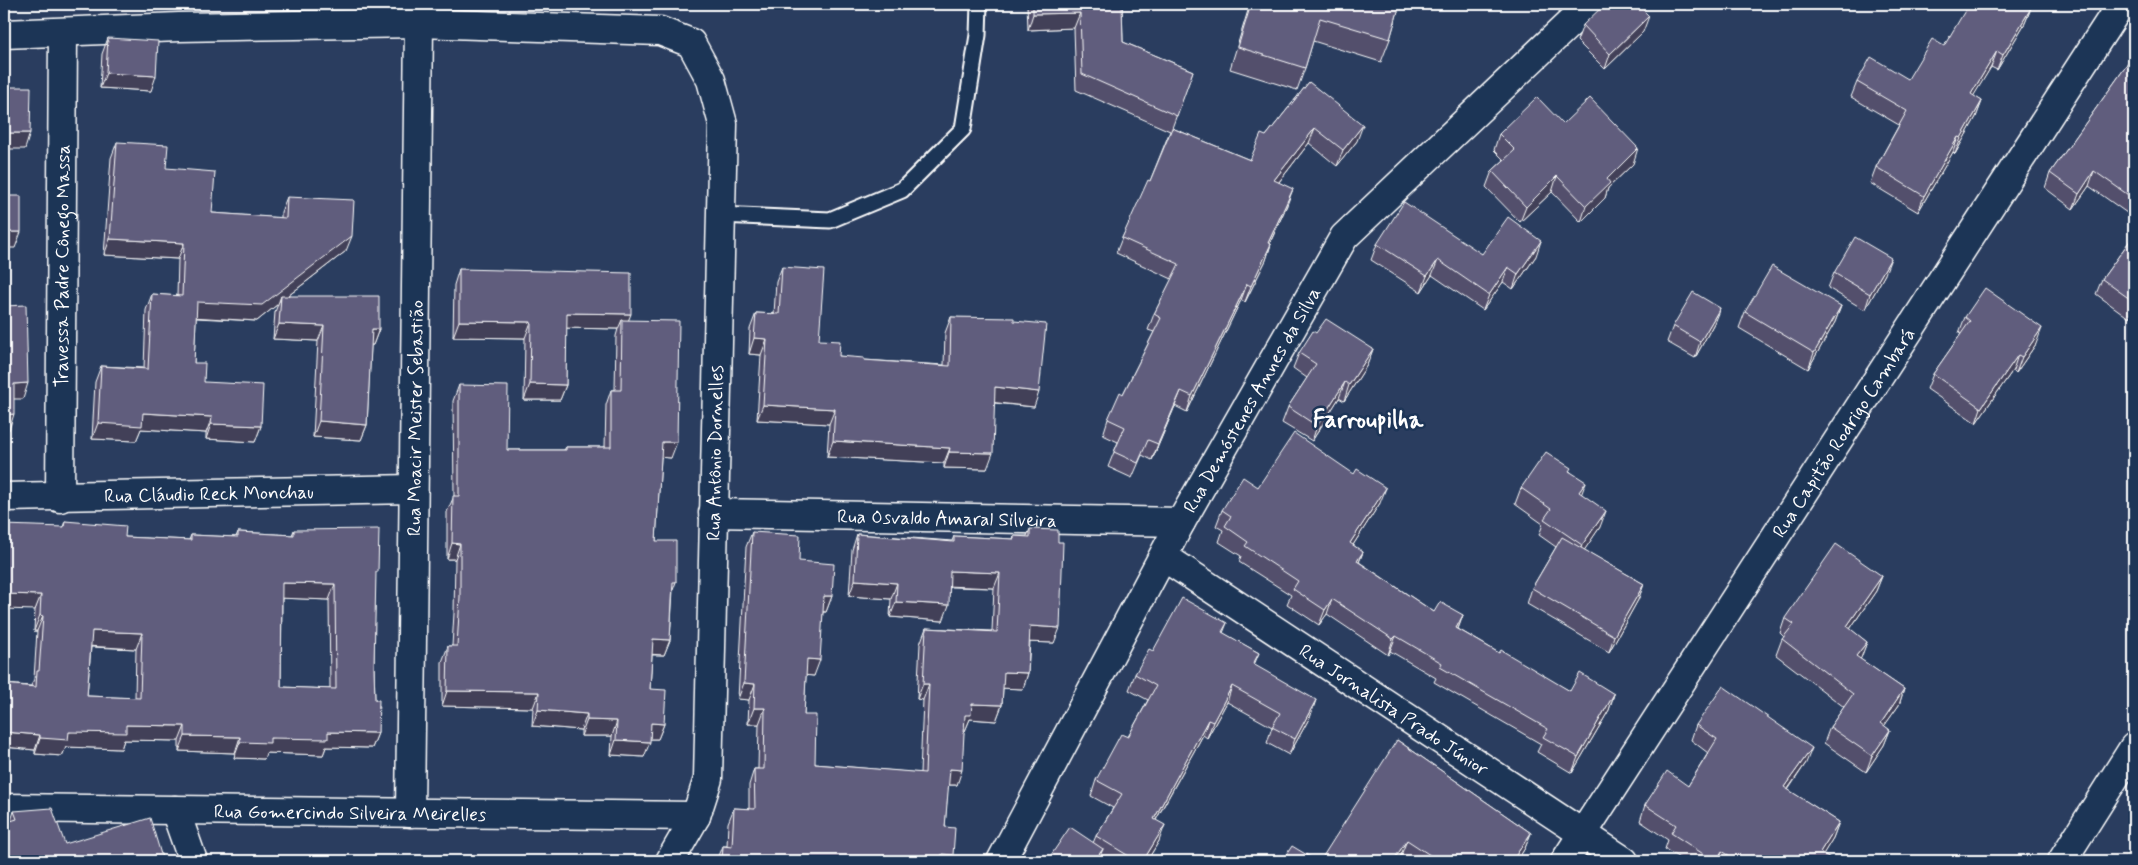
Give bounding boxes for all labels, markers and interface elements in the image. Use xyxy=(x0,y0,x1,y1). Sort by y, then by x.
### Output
street label: Travessa Padre Cônego Massa xyxy=(50,144,79,388)
street label: Rua Demóstenes Annes da Silva xyxy=(1178,283,1327,518)
street label: Rua Moacir Meister Sebastião xyxy=(402,300,430,536)
street label: Rua Capitão Rodrigo Cambará xyxy=(1767,323,1922,543)
street label: Rua Antônio Dornelles xyxy=(701,365,730,541)
district label: Farroupilha xyxy=(1313,405,1424,436)
street label: Rua Cláudio Reck Monchau xyxy=(104,480,314,509)
street label: Rua Osvaldo Amaral Silveira xyxy=(837,504,1057,534)
street label: Rua Jornalista Prado Júnior xyxy=(1294,639,1493,782)
street label: Rua Gomercindo Silveira Meirelles xyxy=(214,799,487,828)

